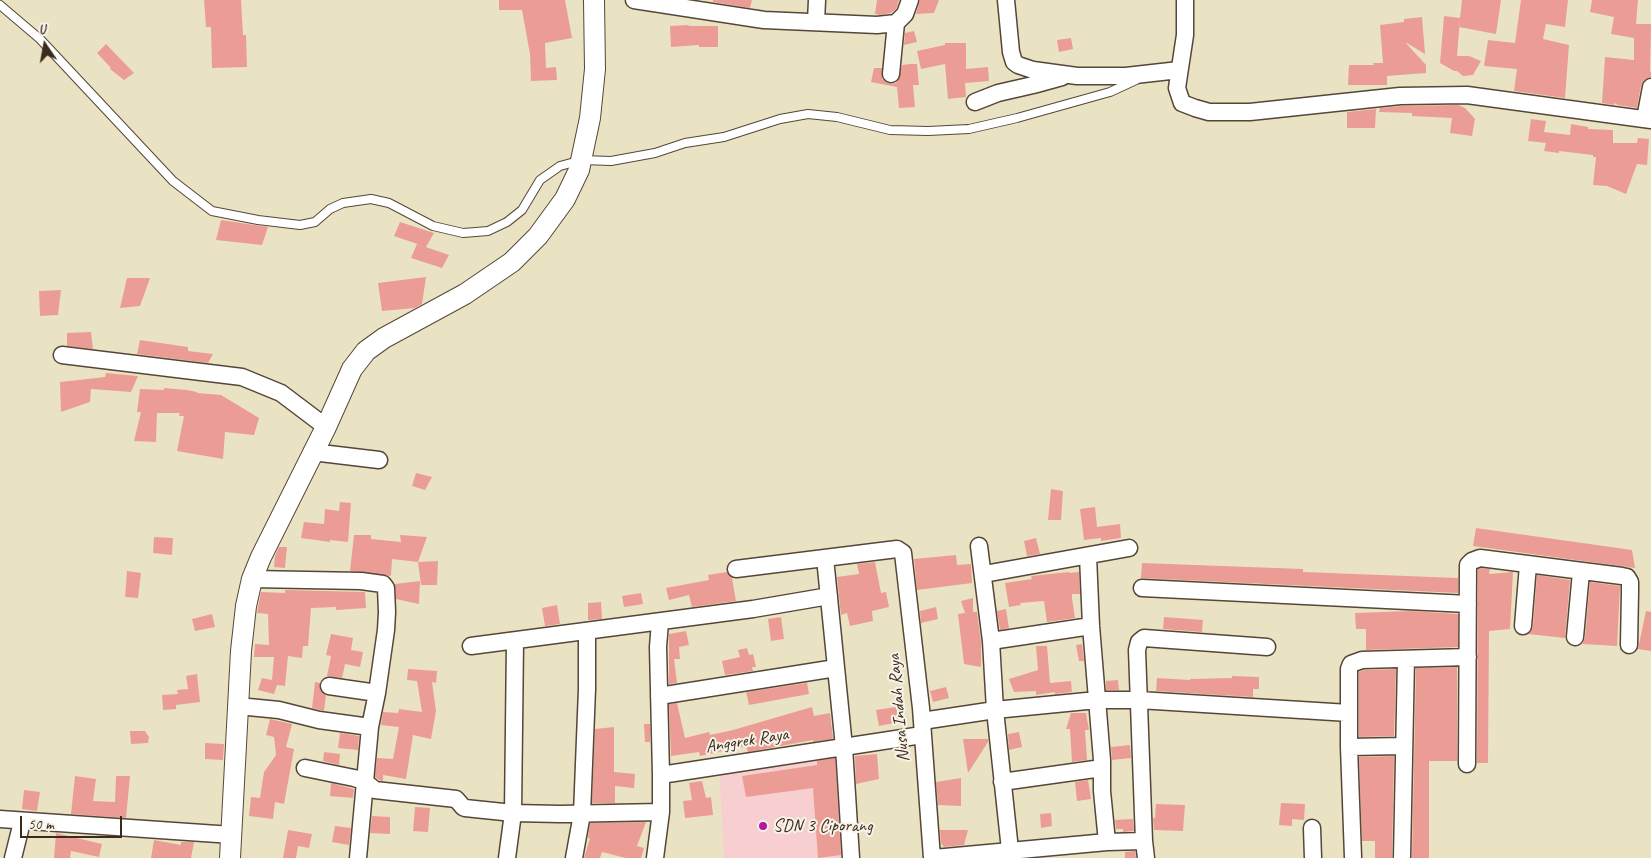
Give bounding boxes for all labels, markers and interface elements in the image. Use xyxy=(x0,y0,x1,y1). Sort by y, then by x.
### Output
north arrow xyxy=(20,20,70,70)
text: U xyxy=(37,21,47,39)
street label: Nusa Indah Raya xyxy=(884,653,914,763)
street label: Anggrek Raya xyxy=(704,724,790,758)
scale bar xyxy=(22,806,125,838)
text: 50 m xyxy=(28,815,54,834)
place label: SDN 3 Ciporang xyxy=(773,815,873,837)
marker: SDN 3 Ciporang xyxy=(757,820,769,832)

